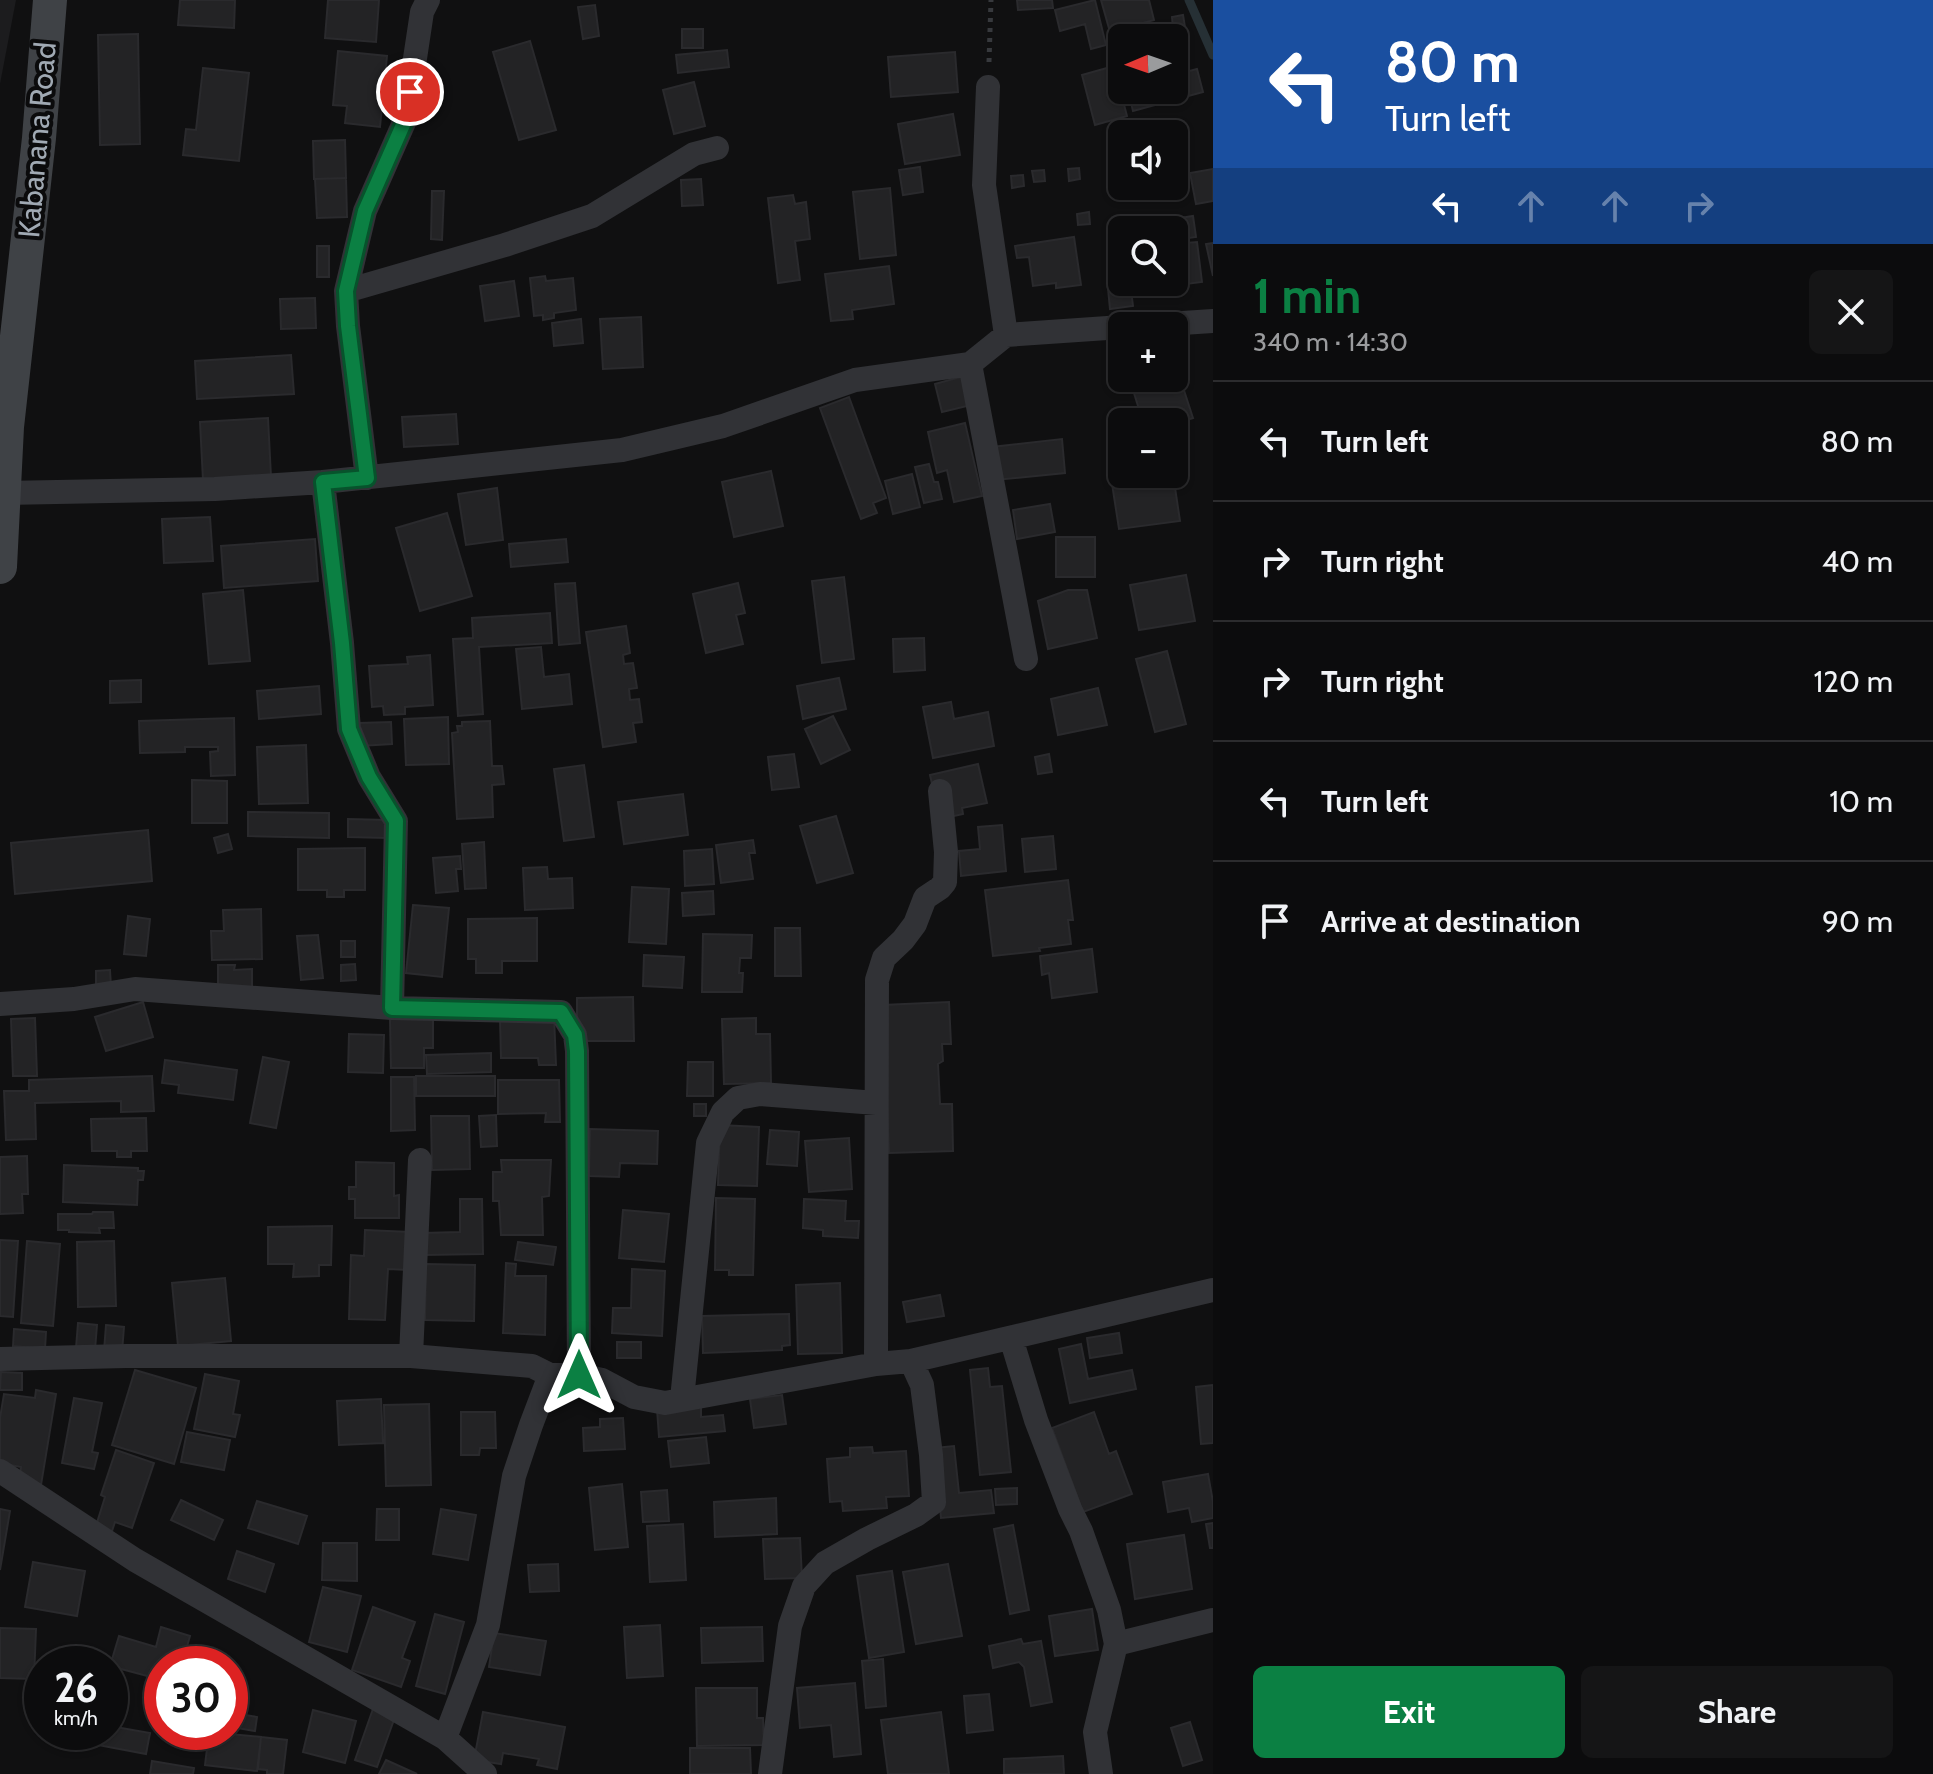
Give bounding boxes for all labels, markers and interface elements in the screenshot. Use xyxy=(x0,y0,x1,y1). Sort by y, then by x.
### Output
north arrow xyxy=(1108,24,1188,104)
map controls xyxy=(1108,24,1188,488)
text: 80 m xyxy=(1385,28,1520,96)
icon: left xyxy=(1253,32,1357,136)
street label: Kabanana Road xyxy=(10,40,64,240)
pin xyxy=(376,58,444,126)
icon: arrive xyxy=(388,70,432,114)
text: Turn left xyxy=(1385,96,1510,140)
button: sound xyxy=(1108,120,1188,200)
icon: left xyxy=(1425,184,1469,228)
icon: ahead xyxy=(1509,184,1553,228)
icon: ahead xyxy=(1593,184,1637,228)
icon: right xyxy=(1677,184,1721,228)
button: search xyxy=(1108,216,1188,296)
text: 1 min xyxy=(1253,267,1361,325)
button: close xyxy=(1809,270,1893,354)
button: + xyxy=(1108,312,1188,392)
text: 340 m · 14:30 xyxy=(1253,326,1408,358)
button: − xyxy=(1108,408,1188,488)
icon: left xyxy=(1253,419,1297,463)
text: Turn left xyxy=(1321,423,1429,460)
text: 80 m xyxy=(1821,423,1893,460)
icon: right xyxy=(1253,539,1297,583)
text: Turn right xyxy=(1321,543,1444,580)
text: 40 m xyxy=(1822,543,1893,580)
icon: right xyxy=(1253,659,1297,703)
text: Turn right xyxy=(1321,663,1444,700)
text: 120 m xyxy=(1813,663,1893,700)
icon: left xyxy=(1253,779,1297,823)
text: Turn left xyxy=(1321,783,1429,820)
text: 10 m xyxy=(1829,783,1893,820)
icon: arrive xyxy=(1253,899,1297,943)
text: Arrive at destination xyxy=(1321,903,1581,940)
text: 90 m xyxy=(1822,903,1893,940)
position arrow xyxy=(537,1333,621,1417)
speed limit sign: 30 xyxy=(144,1646,248,1750)
text: 26 xyxy=(54,1663,98,1712)
button: Exit xyxy=(1253,1666,1565,1758)
button: Share xyxy=(1581,1666,1893,1758)
text: km/h xyxy=(54,1706,98,1730)

